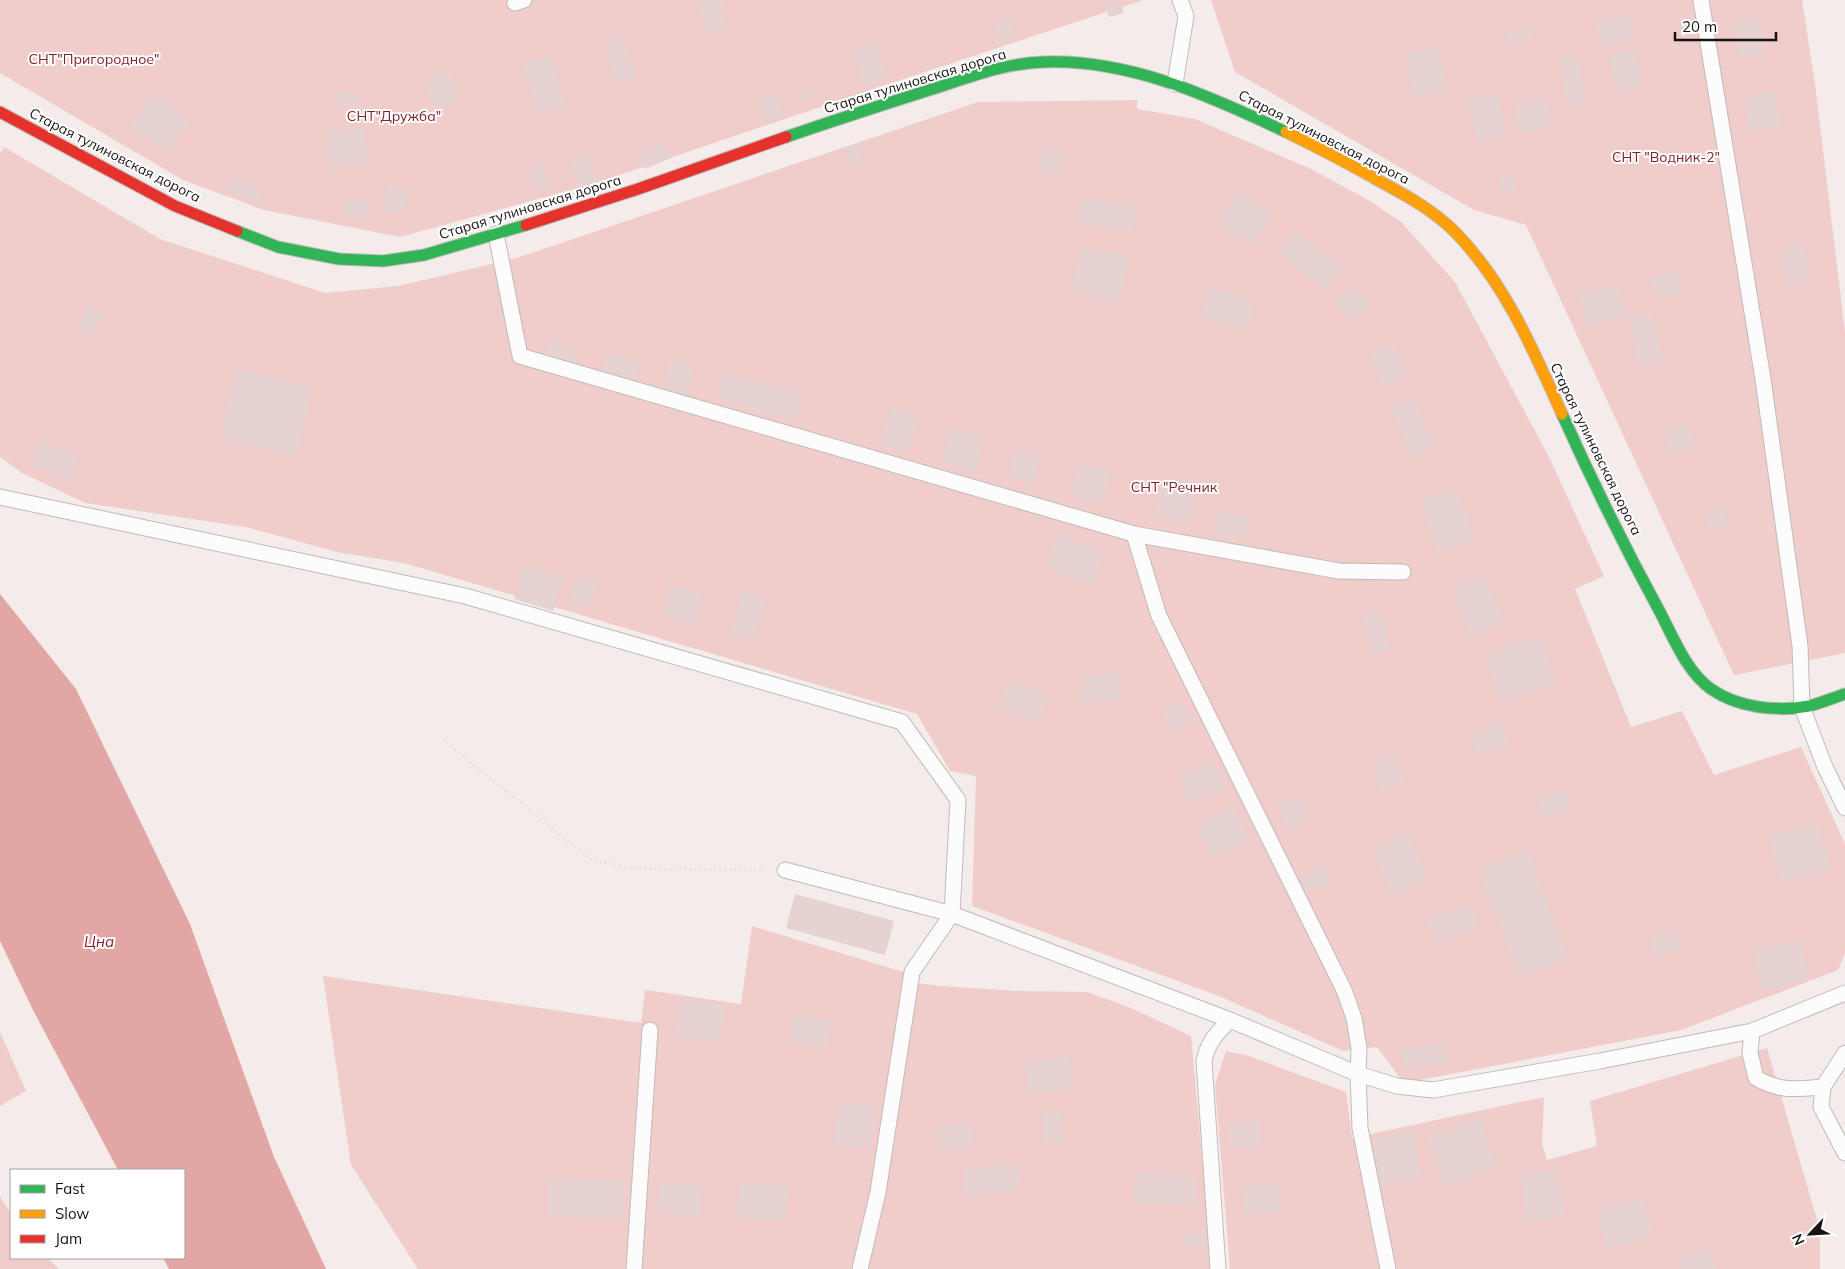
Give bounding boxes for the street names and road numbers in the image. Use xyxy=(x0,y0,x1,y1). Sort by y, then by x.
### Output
street label: Старая тулиновская дорога xyxy=(822,45,1008,117)
street label: Старая тулиновская дорога xyxy=(1235,86,1413,188)
street label: Старая тулиновская дорога xyxy=(26,104,204,206)
street label: Старая тулиновская дорога xyxy=(437,171,623,243)
street label: Старая тулиновская дорога xyxy=(1546,360,1646,538)

